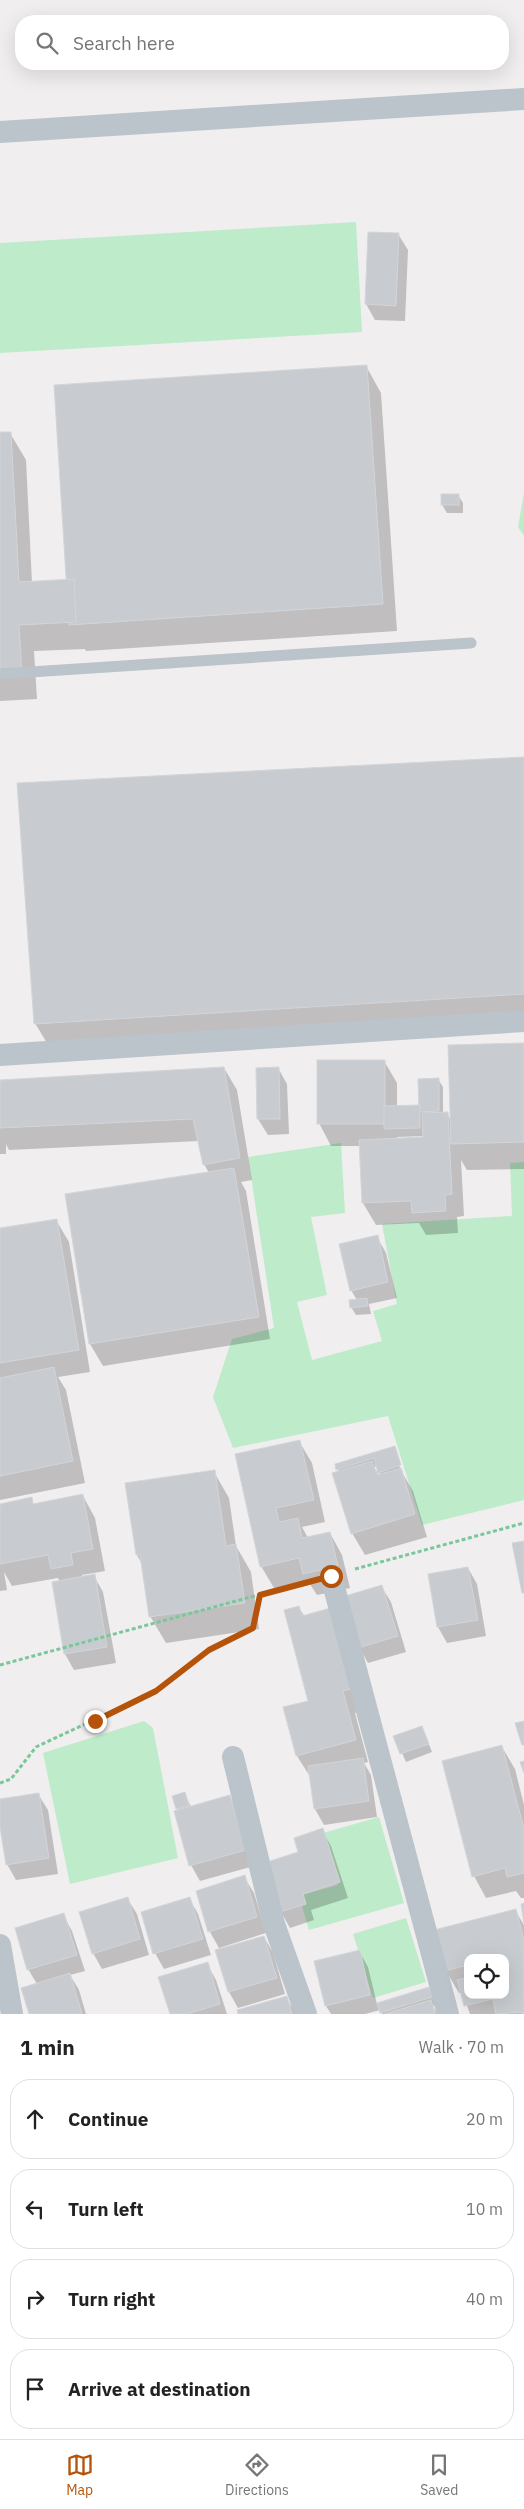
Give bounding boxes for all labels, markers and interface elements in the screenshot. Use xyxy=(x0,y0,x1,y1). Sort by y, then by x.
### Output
search box xyxy=(15,15,509,70)
icon: search xyxy=(33,29,61,57)
text: Search here xyxy=(73,31,175,55)
route start xyxy=(320,1565,343,1588)
route end xyxy=(84,1710,107,1733)
map controls xyxy=(464,1954,509,1999)
button: locate xyxy=(464,1954,509,1999)
text: 1 min xyxy=(20,2033,75,2061)
text: Walk · 70 m xyxy=(419,2037,504,2057)
icon: ahead xyxy=(21,2105,49,2133)
text: Continue xyxy=(68,2107,148,2131)
text: 20 m xyxy=(466,2109,503,2129)
icon: left xyxy=(21,2195,49,2223)
text: Turn left xyxy=(68,2197,144,2221)
text: 10 m xyxy=(466,2199,503,2219)
icon: right xyxy=(21,2285,49,2313)
text: Turn right xyxy=(68,2287,155,2311)
text: 40 m xyxy=(466,2289,503,2309)
icon: arrive xyxy=(21,2375,49,2403)
text: Arrive at destination xyxy=(68,2377,251,2401)
tab: Map xyxy=(66,2451,94,2499)
tab: Directions xyxy=(225,2451,289,2499)
tab: Saved xyxy=(420,2451,458,2499)

